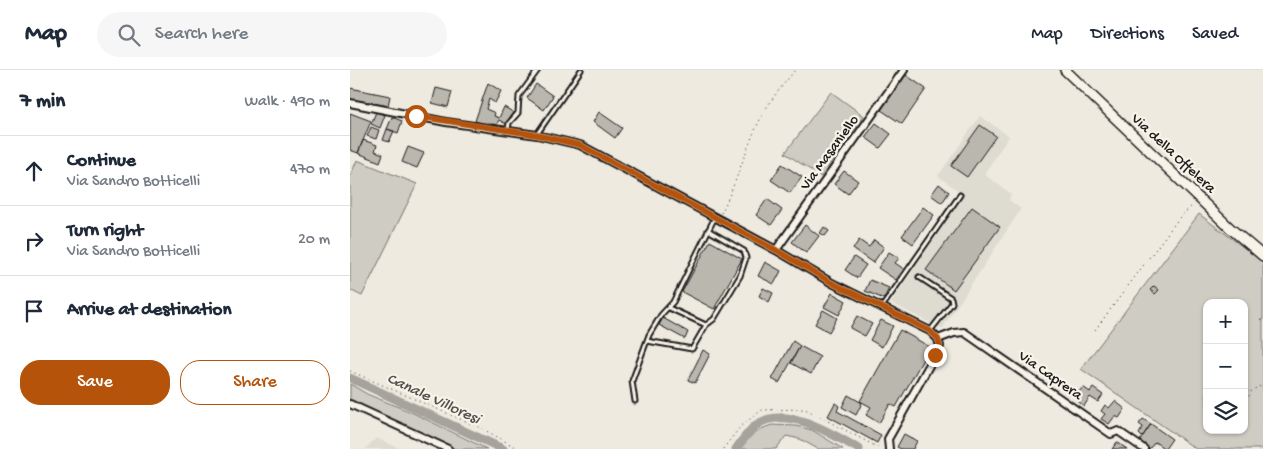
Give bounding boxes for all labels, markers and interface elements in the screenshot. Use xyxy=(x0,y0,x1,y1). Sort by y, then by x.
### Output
search box xyxy=(97,12,447,57)
text: Map xyxy=(25,20,67,49)
icon: search xyxy=(115,21,143,49)
text: Search here xyxy=(155,23,248,46)
text: Map xyxy=(1031,24,1063,45)
text: Directions xyxy=(1091,24,1164,45)
text: Saved xyxy=(1192,24,1238,45)
text: 7 min xyxy=(20,90,65,115)
text: Walk · 490 m xyxy=(244,93,330,112)
route start xyxy=(405,105,428,128)
street label: Via della Offelera xyxy=(1126,110,1220,198)
street label: Via Masaniello xyxy=(796,112,863,195)
text: Continue xyxy=(67,150,136,173)
icon: ahead xyxy=(20,157,48,185)
text: 470 m xyxy=(290,161,330,180)
text: Via Sandro Botticelli xyxy=(67,173,200,192)
text: Turn right xyxy=(67,220,143,243)
icon: right xyxy=(20,227,48,255)
text: 20 m xyxy=(298,231,330,250)
text: Via Sandro Botticelli xyxy=(67,243,200,262)
icon: arrive xyxy=(20,297,48,325)
text: Arrive at destination xyxy=(67,299,231,322)
map controls xyxy=(1203,299,1248,434)
button: + xyxy=(1203,299,1248,344)
route end xyxy=(924,344,947,367)
button: − xyxy=(1203,344,1248,389)
street label: Via Caprera xyxy=(1014,347,1086,405)
button: Save xyxy=(20,360,170,405)
button: Share xyxy=(180,360,330,405)
water label: Canale Villoresi xyxy=(383,370,484,431)
button: layers xyxy=(1203,389,1248,434)

